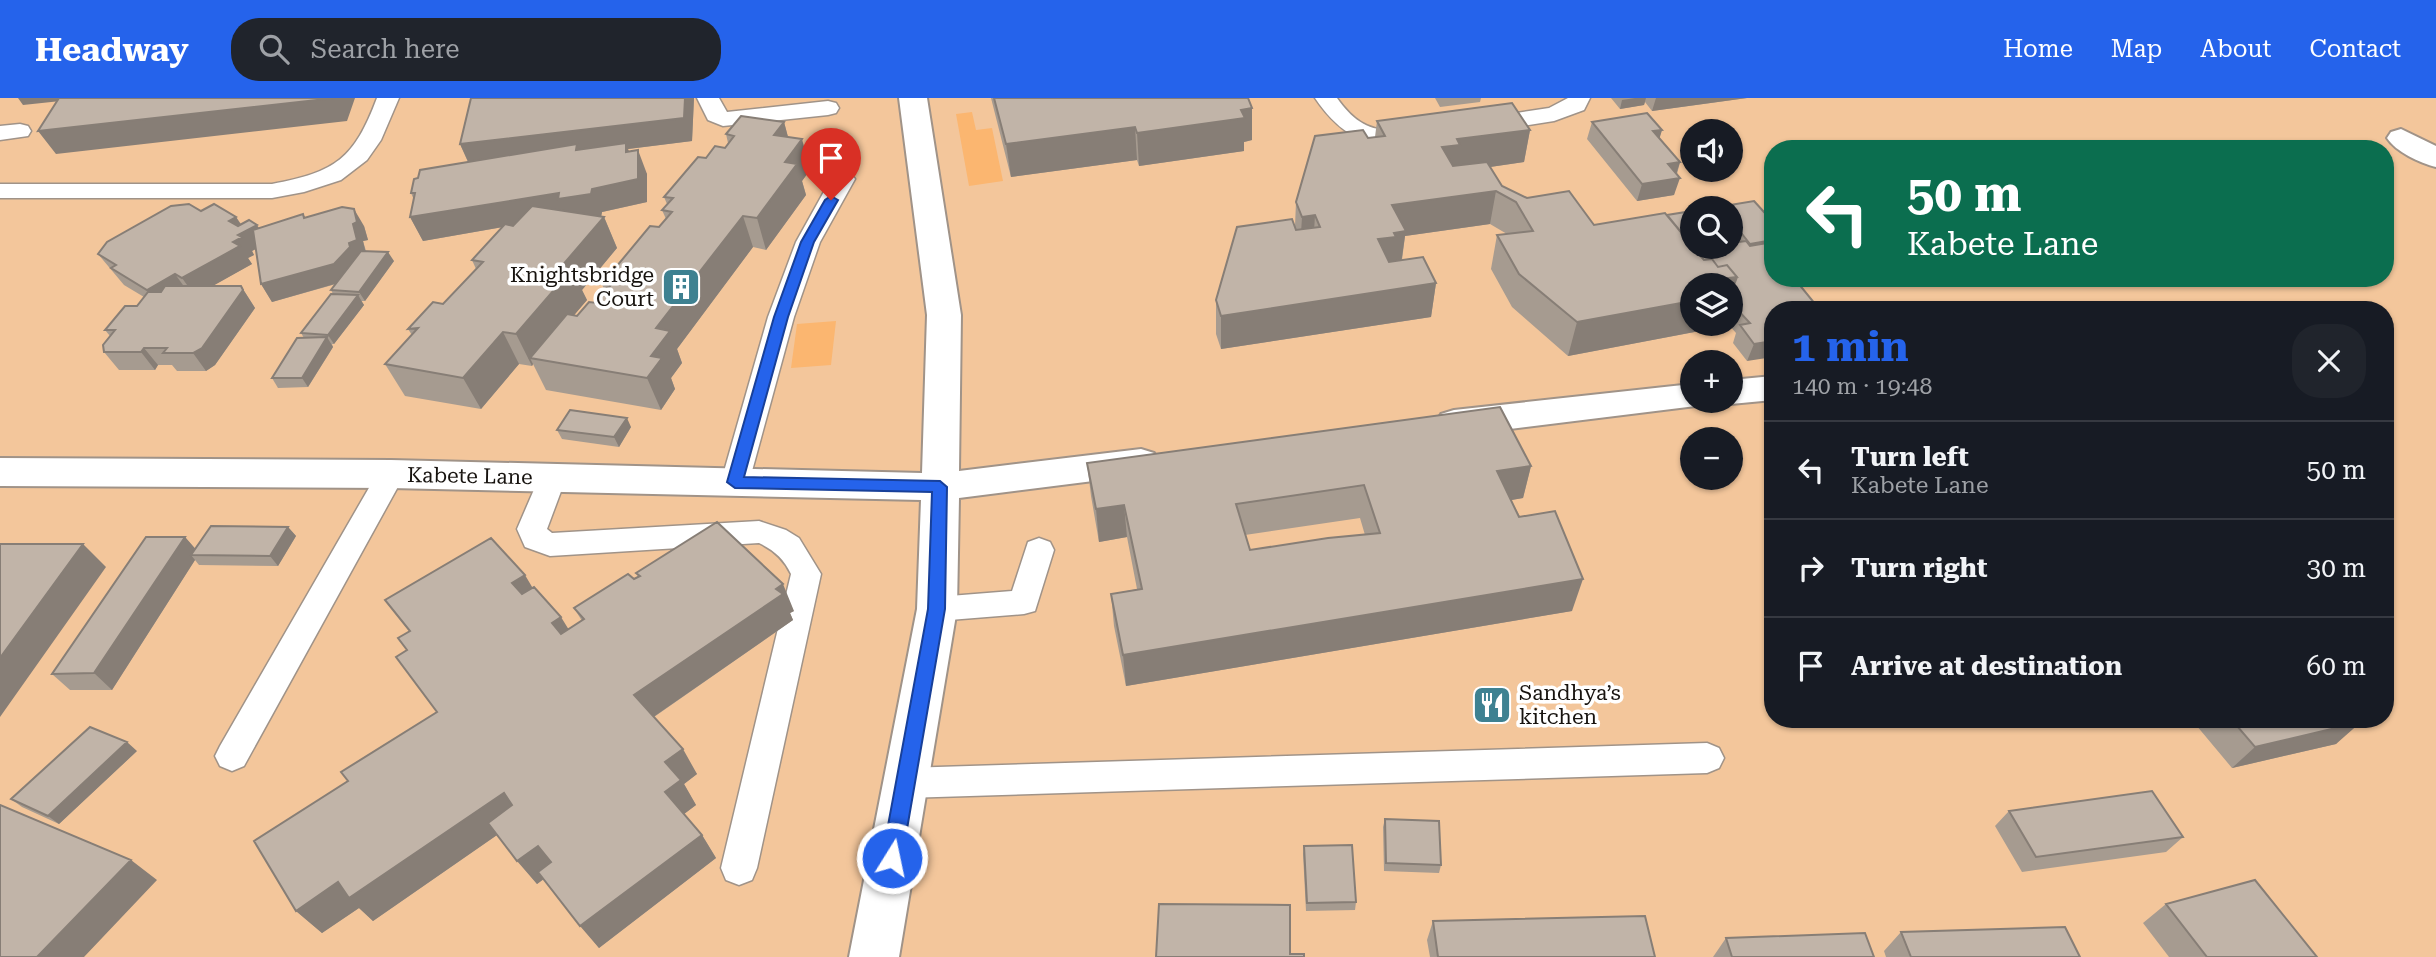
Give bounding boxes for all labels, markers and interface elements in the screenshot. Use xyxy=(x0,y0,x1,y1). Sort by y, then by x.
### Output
search box xyxy=(231,18,721,81)
text: Headway xyxy=(35,30,189,69)
icon: search xyxy=(255,30,293,68)
text: Search here xyxy=(311,34,460,64)
text: Home xyxy=(2003,35,2073,63)
text: Map xyxy=(2111,35,2162,63)
text: About xyxy=(2200,35,2271,63)
text: Contact xyxy=(2309,35,2401,63)
map controls xyxy=(1680,119,1743,490)
button: sound xyxy=(1680,119,1743,182)
pin xyxy=(801,128,861,200)
icon: arrive xyxy=(812,139,850,177)
text: 50 m xyxy=(1907,166,2022,223)
icon: left xyxy=(1792,168,1883,259)
button: search xyxy=(1680,196,1743,259)
text: Kabete Lane xyxy=(1907,225,2098,263)
place label: Knightsbridge Court xyxy=(510,263,654,311)
building icon: Knightsbridge Court xyxy=(660,266,702,308)
button: layers xyxy=(1680,273,1743,336)
text: 1 min xyxy=(1792,322,1909,371)
button: close xyxy=(2292,324,2366,398)
button: + xyxy=(1680,350,1743,413)
text: 140 m · 19:48 xyxy=(1792,373,1932,400)
button: − xyxy=(1680,427,1743,490)
text: Turn left xyxy=(1851,442,1969,472)
icon: left xyxy=(1792,451,1830,489)
text: 50 m xyxy=(2307,455,2366,485)
street label: Kabete Lane xyxy=(407,463,533,489)
text: Kabete Lane xyxy=(1851,472,1989,499)
icon: right xyxy=(1792,549,1830,587)
text: Turn right xyxy=(1851,553,1987,583)
text: 30 m xyxy=(2307,553,2366,583)
icon: arrive xyxy=(1792,647,1830,685)
text: Arrive at destination xyxy=(1851,651,2122,681)
text: 60 m xyxy=(2307,651,2366,681)
place label: Sandhya’s kitchen xyxy=(1519,681,1621,729)
restaurant icon: Sandhya’s kitchen xyxy=(1471,684,1513,726)
position arrow xyxy=(855,821,929,895)

